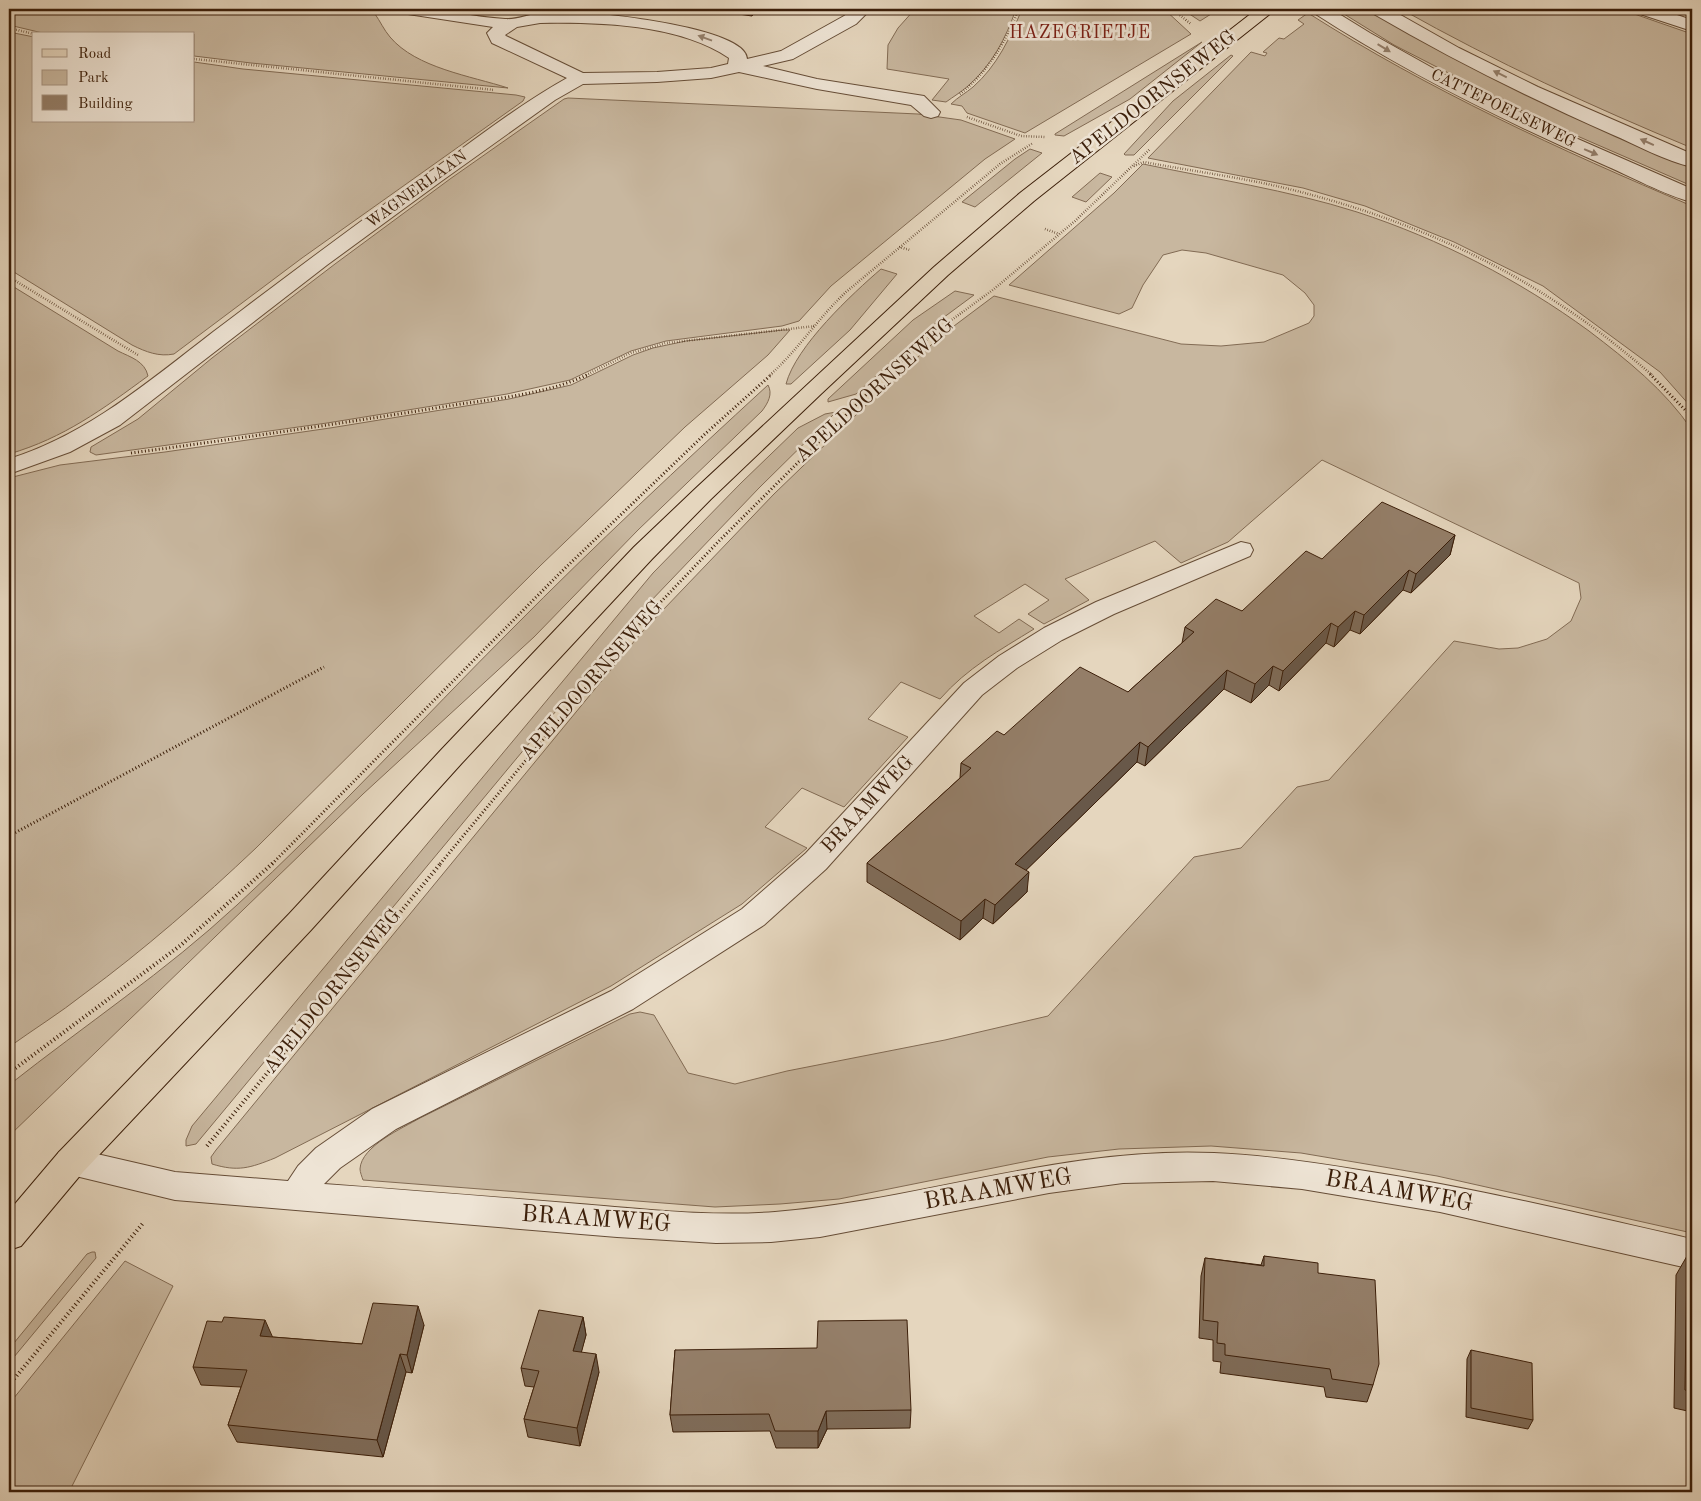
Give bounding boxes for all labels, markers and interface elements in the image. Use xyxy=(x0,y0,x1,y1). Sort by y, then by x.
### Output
district label: HAZEGRIETJE xyxy=(1009,24,1151,42)
street label: APELDOORNSEWEG xyxy=(1066,27,1240,169)
legend xyxy=(32,32,195,122)
one-way arrow xyxy=(697,34,712,42)
one-way arrow xyxy=(1377,44,1390,53)
text: Road xyxy=(78,47,112,62)
street label: CATTEPOELSEWEG xyxy=(1428,67,1578,151)
one-way arrow xyxy=(1493,70,1507,78)
text: Park xyxy=(78,71,109,86)
text: Building xyxy=(78,97,133,112)
one-way arrow xyxy=(1640,137,1654,145)
street label: WAGNERLAAN xyxy=(364,148,470,232)
one-way arrow xyxy=(1584,149,1598,157)
street label: APELDOORNSEWEG xyxy=(792,315,958,467)
street label: APELDOORNSEWEG xyxy=(517,597,667,765)
street label: BRAAMWEG xyxy=(818,752,918,858)
street label: APELDOORNSEWEG xyxy=(261,906,405,1078)
street label: BRAAMWEG xyxy=(922,1165,1074,1215)
street label: BRAAMWEG xyxy=(1323,1167,1475,1217)
street label: BRAAMWEG xyxy=(520,1203,672,1237)

